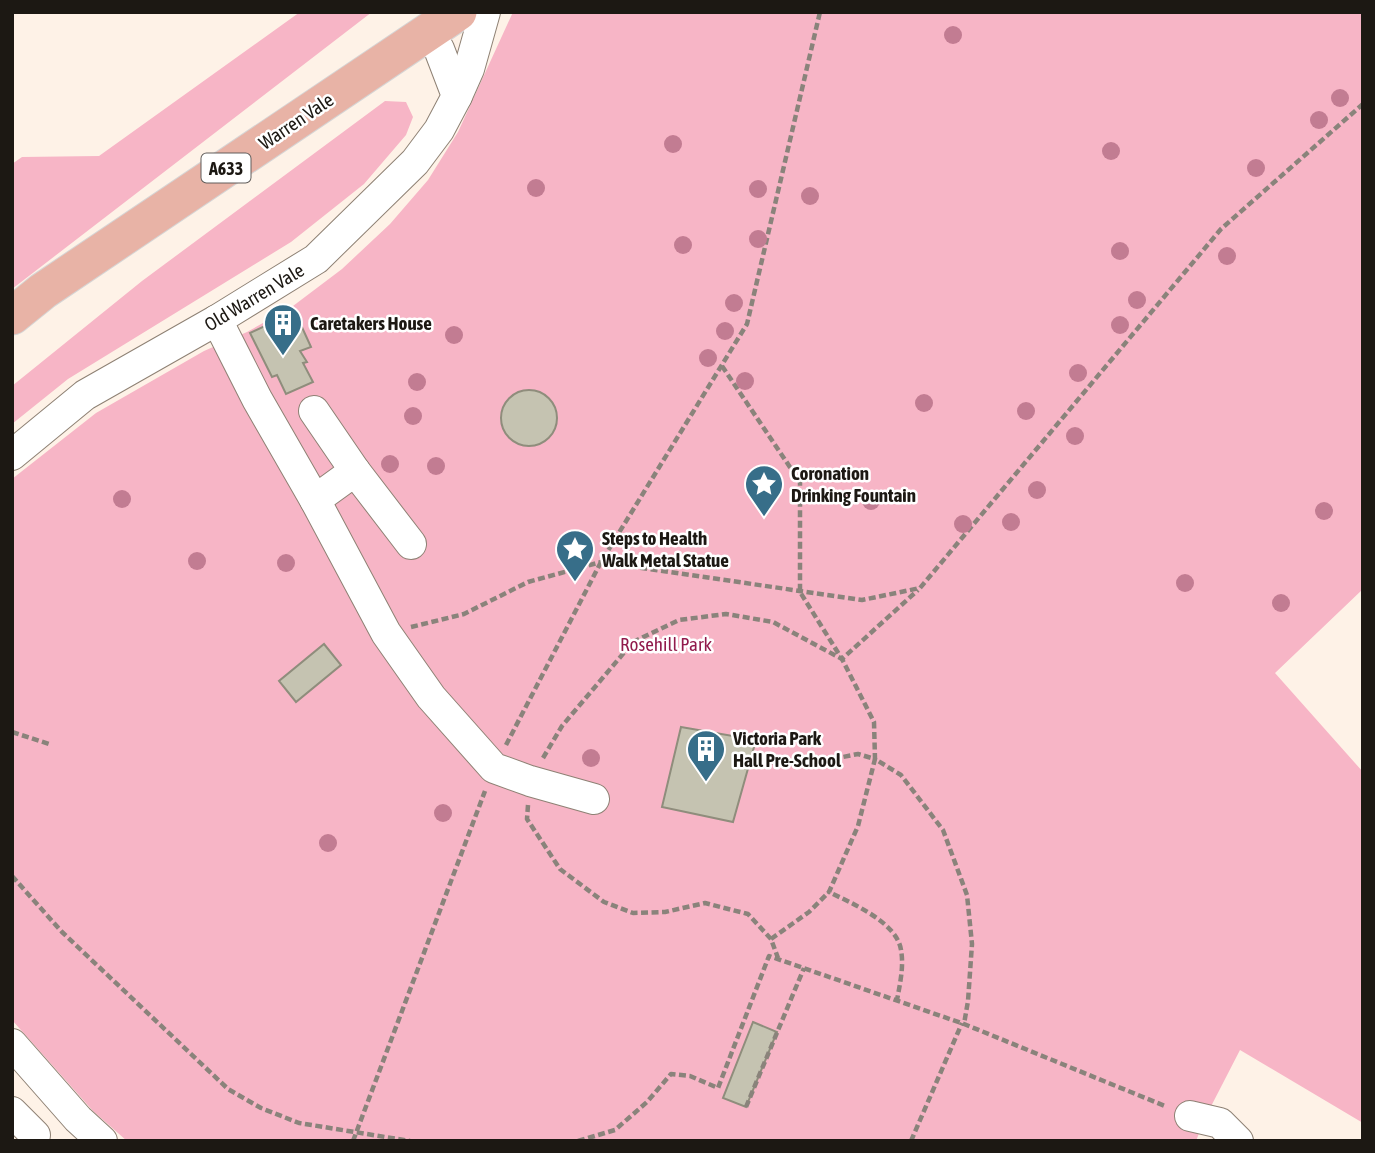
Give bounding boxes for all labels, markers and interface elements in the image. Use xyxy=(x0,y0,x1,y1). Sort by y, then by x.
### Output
street label: Warren Vale xyxy=(255,88,337,154)
road number: A633 xyxy=(202,154,250,182)
street label: Old Warren Vale xyxy=(200,259,308,335)
building icon: Caretakers House xyxy=(262,302,304,357)
place label: Caretakers House xyxy=(310,312,432,334)
place label: Coronation Drinking Fountain xyxy=(791,462,916,506)
place icon: Coronation Drinking Fountain xyxy=(743,463,785,518)
place label: Steps to Health Walk Metal Statue xyxy=(601,527,729,571)
place icon: Steps to Health Walk Metal Statue xyxy=(554,528,596,583)
park label: Rosehill Park xyxy=(620,633,713,655)
place label: Victoria Park Hall Pre-School xyxy=(732,727,842,771)
building icon: Victoria Park Hall Pre-School xyxy=(685,728,727,783)

